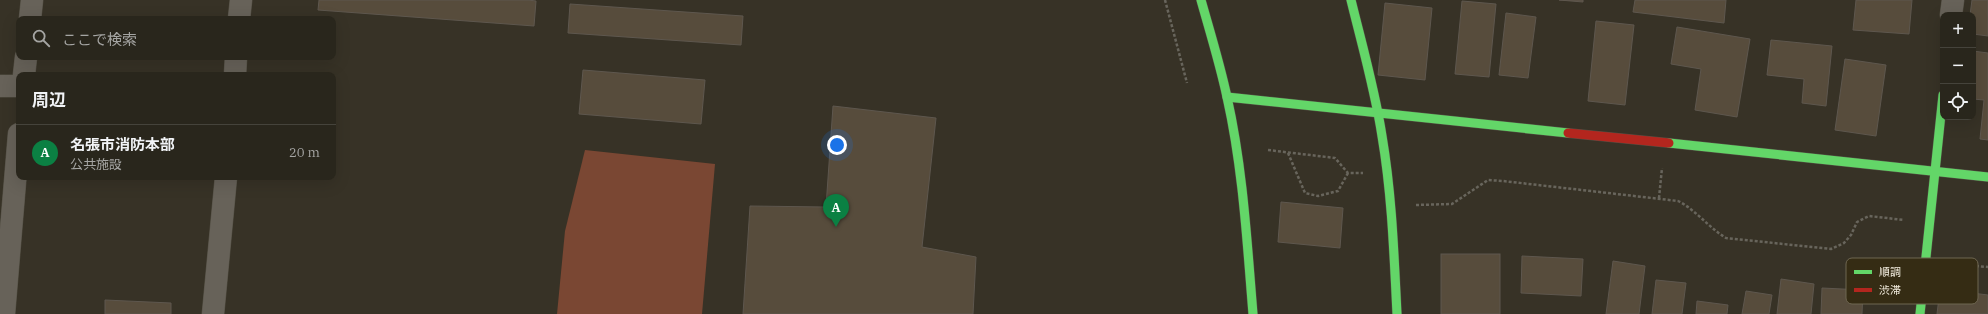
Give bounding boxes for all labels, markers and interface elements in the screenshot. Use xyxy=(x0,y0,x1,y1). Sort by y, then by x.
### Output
map controls xyxy=(1940,12,1976,120)
button: + xyxy=(1940,12,1976,48)
search box xyxy=(16,16,336,60)
icon: search xyxy=(30,27,52,49)
text: ここで検索 xyxy=(62,30,137,49)
button: − xyxy=(1940,48,1976,84)
button: locate xyxy=(1940,84,1976,120)
text: 周辺 xyxy=(32,89,66,111)
text: 名張市消防本部 xyxy=(70,135,175,154)
your location xyxy=(827,135,847,155)
text: A xyxy=(40,144,50,161)
text: 20 m xyxy=(289,144,320,161)
text: 公共施設 xyxy=(70,156,122,173)
pin: A xyxy=(823,194,849,227)
legend xyxy=(1846,258,1978,304)
text: 順調 xyxy=(1879,265,1901,279)
text: 渋滞 xyxy=(1879,283,1901,297)

